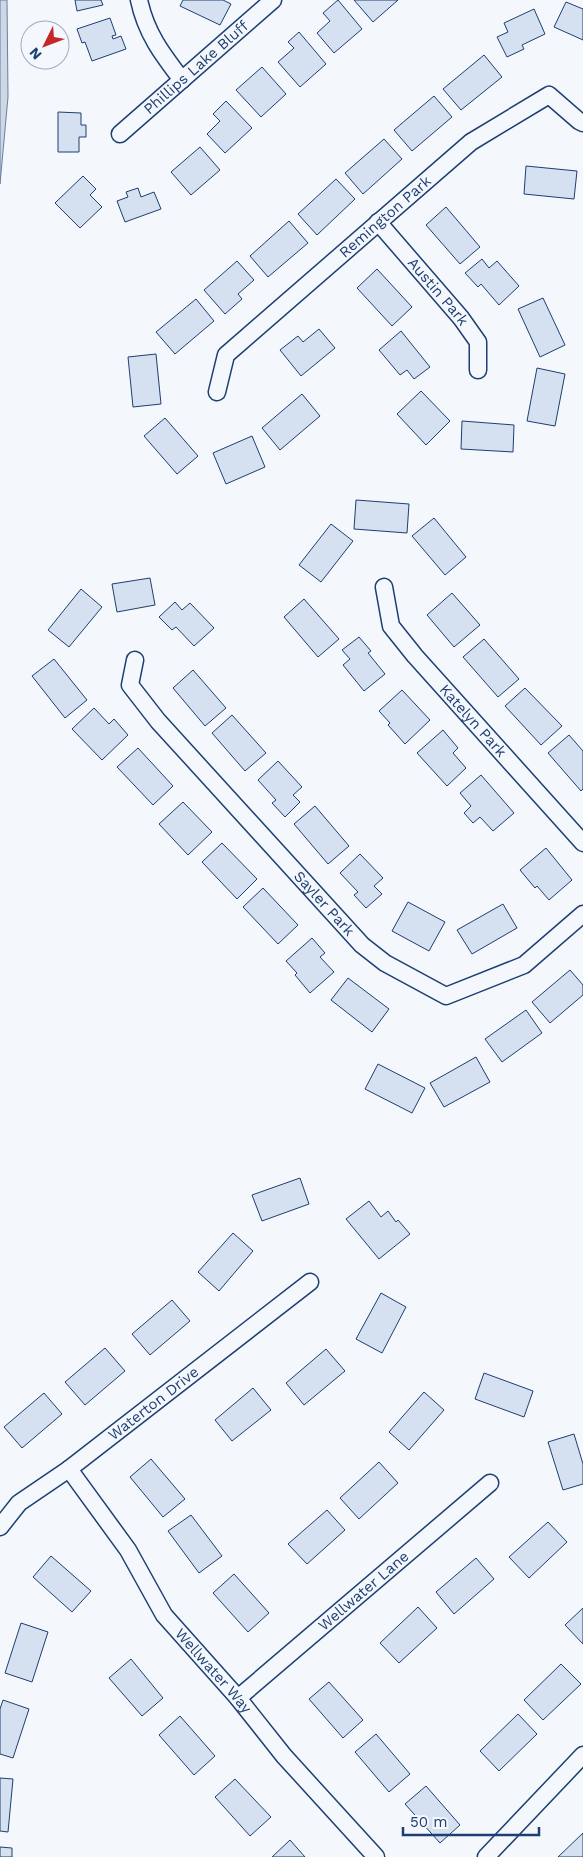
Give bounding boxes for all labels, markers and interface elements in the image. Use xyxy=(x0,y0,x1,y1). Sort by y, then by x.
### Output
street label: Phillips Lake Bluff xyxy=(140,17,252,118)
north arrow xyxy=(20,20,70,70)
text: N xyxy=(26,44,45,63)
street label: Remington Park xyxy=(336,171,435,261)
street label: Austin Park xyxy=(404,254,473,329)
street label: Katelyn Park xyxy=(436,681,511,761)
street label: Sayler Park xyxy=(290,867,359,940)
street label: Waterton Drive xyxy=(105,1363,202,1444)
street label: Wellwater Lane xyxy=(315,1547,412,1635)
street label: Wellwater Way xyxy=(171,1625,256,1717)
scale bar xyxy=(403,1804,539,1836)
text: 50 m xyxy=(410,1813,447,1831)

